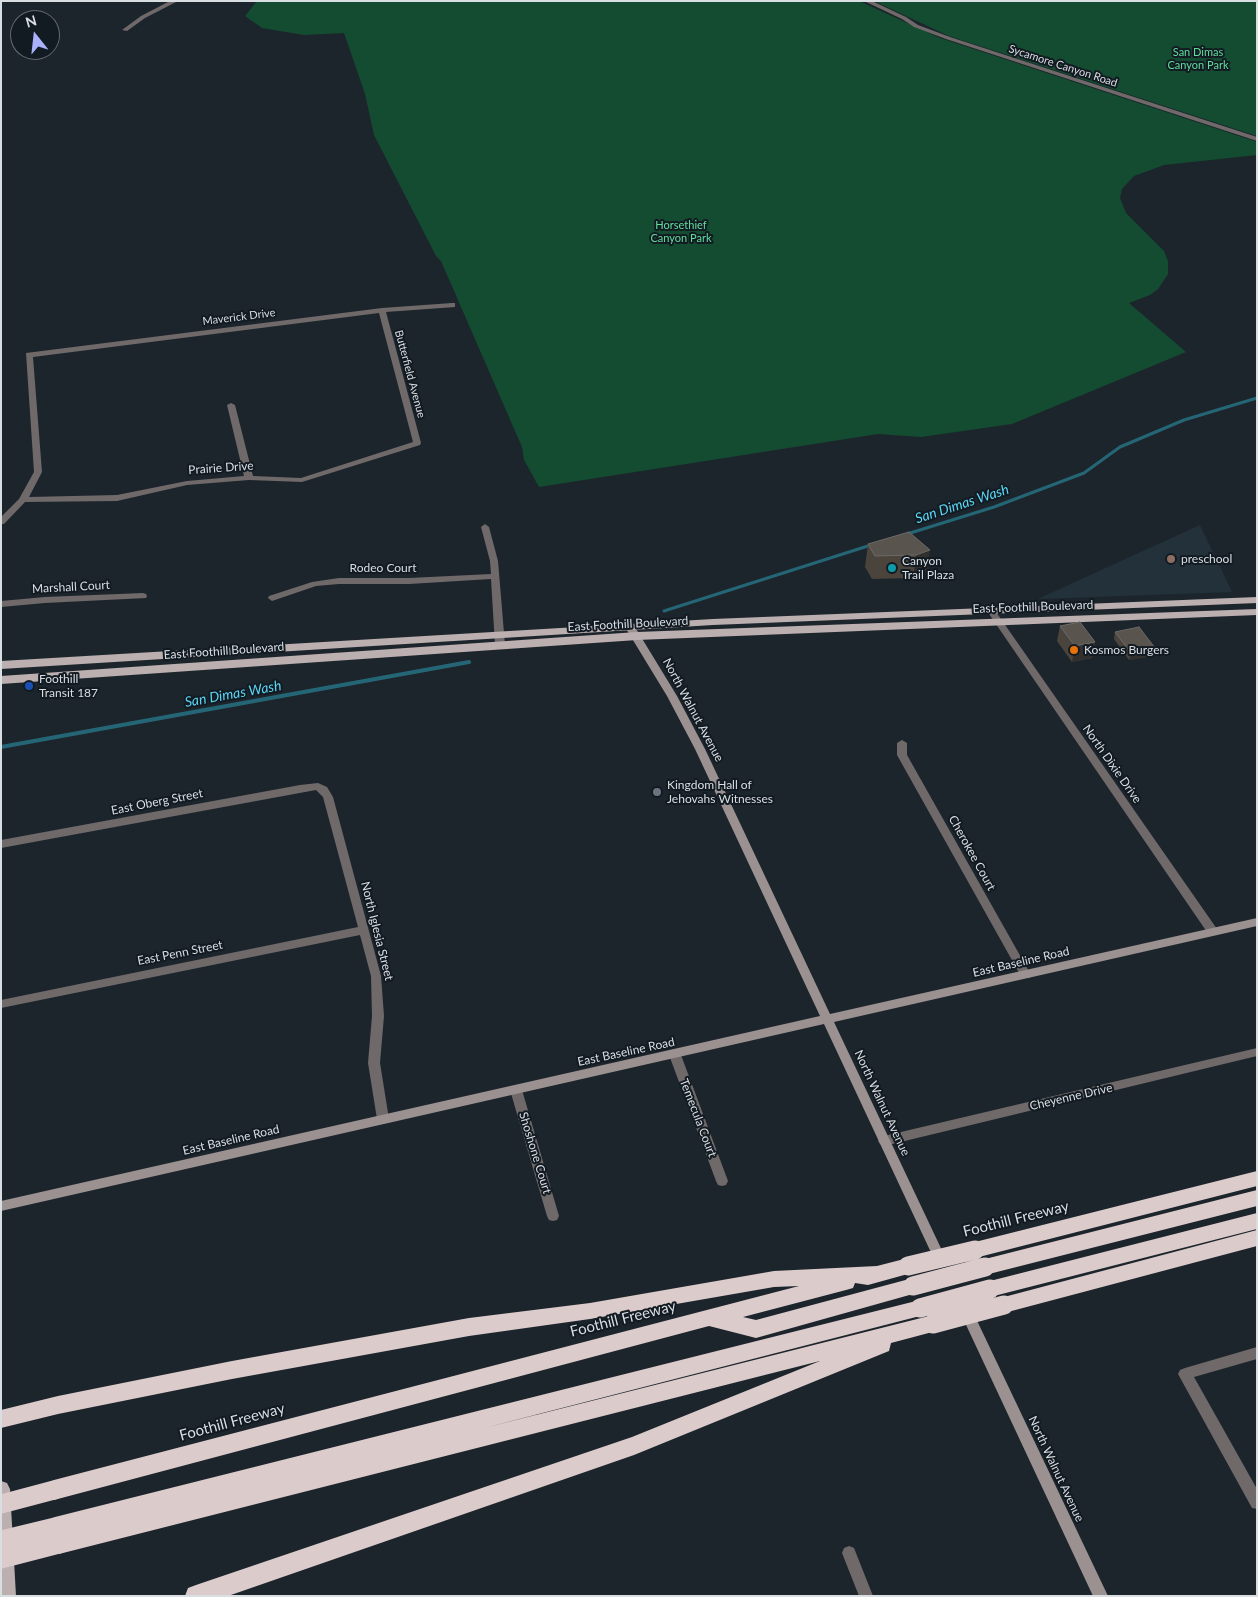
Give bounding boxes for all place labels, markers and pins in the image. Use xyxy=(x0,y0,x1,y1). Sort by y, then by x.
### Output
place label: preschool xyxy=(1181,552,1232,566)
marker: preschool xyxy=(1165,553,1177,565)
place label: Canyon Trail Plaza xyxy=(902,554,954,582)
marker: Canyon Trail Plaza xyxy=(886,562,898,574)
place label: Kosmos Burgers xyxy=(1084,643,1169,657)
marker: Kosmos Burgers xyxy=(1068,644,1080,656)
place label: Foothill Transit 187 xyxy=(39,672,98,700)
marker: Foothill Transit 187 xyxy=(23,680,35,692)
place label: Kingdom Hall of Jehovahs Witnesses xyxy=(667,778,773,806)
marker: Kingdom Hall of Jehovahs Witnesses xyxy=(651,786,663,798)

